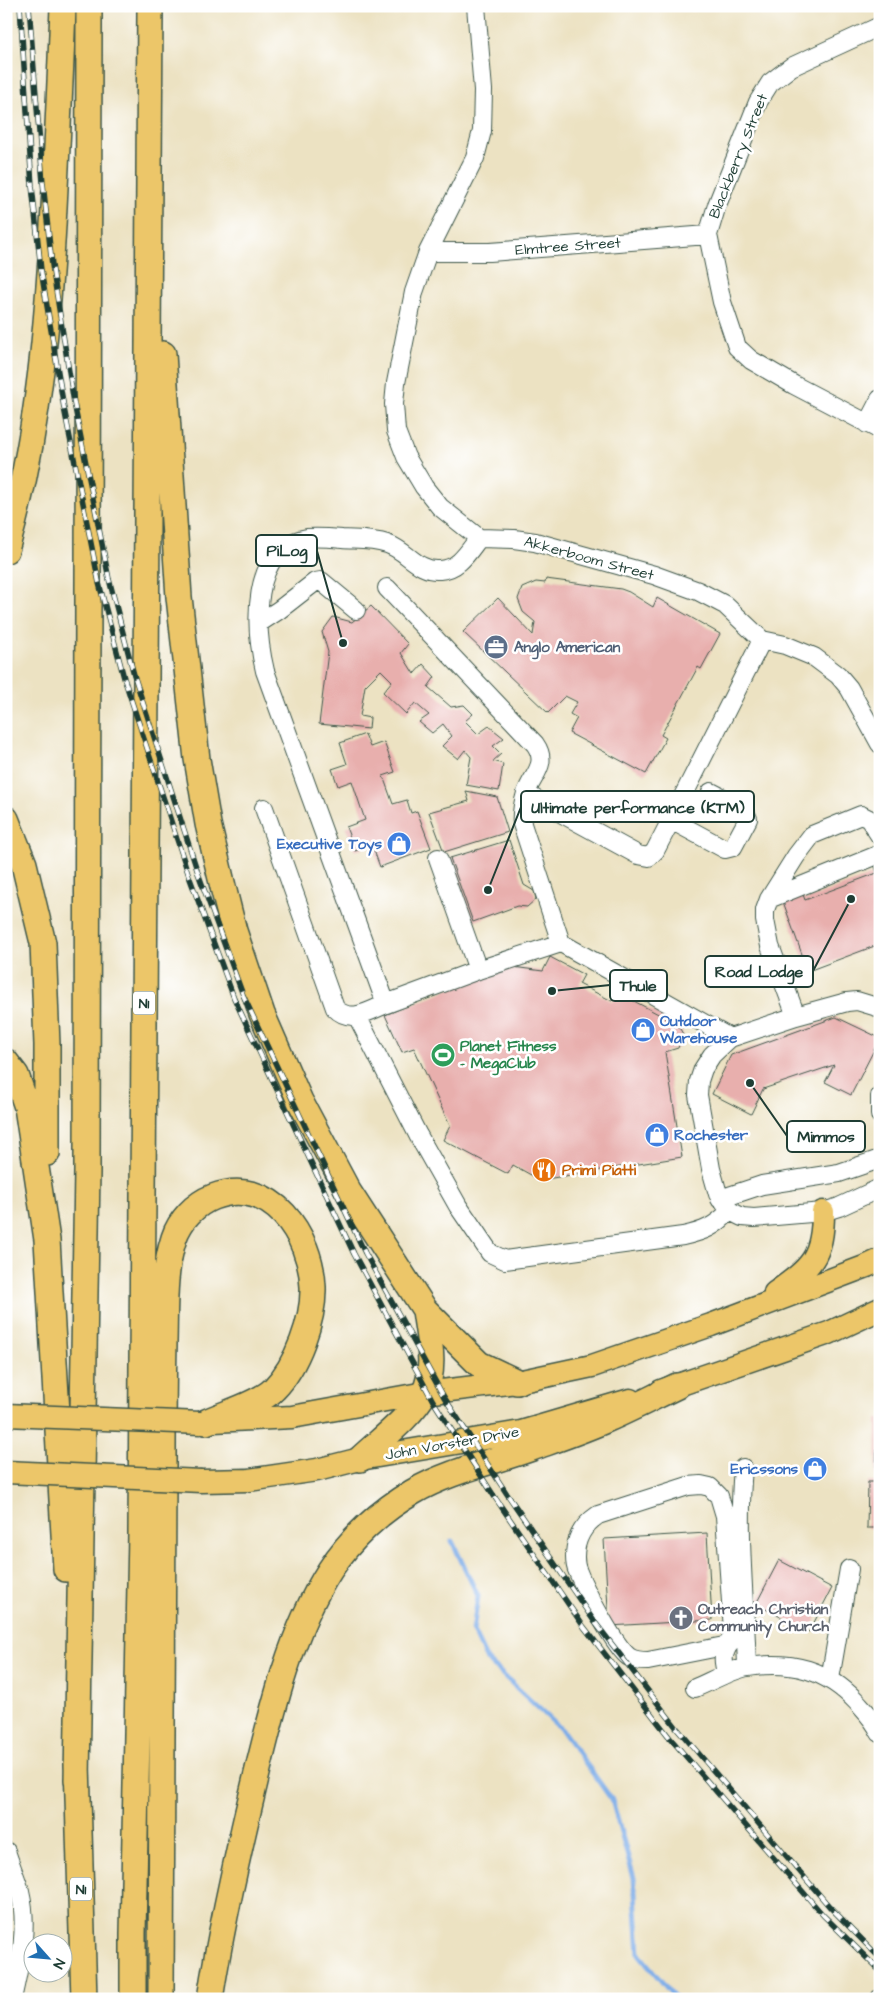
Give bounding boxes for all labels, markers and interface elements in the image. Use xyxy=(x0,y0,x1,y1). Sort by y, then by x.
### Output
street label: Blackberry Street xyxy=(704,91,774,222)
street label: Elmtree Street xyxy=(515,232,622,261)
street label: Akkerboom Street xyxy=(522,531,656,586)
callout: PiLog xyxy=(256,535,317,566)
text: PiLog xyxy=(267,540,308,564)
office icon: Anglo American xyxy=(483,634,509,660)
place label: Anglo American xyxy=(514,637,621,660)
callout: Ultimate performance (KTM) xyxy=(521,791,754,822)
text: Ultimate performance (KTM) xyxy=(531,797,745,819)
shop icon: Executive Toys xyxy=(386,831,412,857)
place label: Executive Toys xyxy=(277,834,382,856)
callout: Road Lodge xyxy=(705,956,813,987)
text: Road Lodge xyxy=(715,961,804,985)
callout: Thule xyxy=(610,970,667,1001)
text: Thule xyxy=(618,975,657,997)
road number: N1 xyxy=(133,991,155,1014)
place label: Outdoor Warehouse xyxy=(659,1011,737,1049)
shop icon: Outdoor Warehouse xyxy=(630,1017,656,1043)
place label: Planet Fitness - MegaClub xyxy=(460,1036,557,1076)
sports icon: Planet Fitness - MegaClub xyxy=(430,1042,456,1068)
callout: Mimmos xyxy=(787,1121,865,1152)
shop icon: Rochester xyxy=(644,1122,670,1148)
place label: Rochester xyxy=(674,1125,749,1146)
text: Mimmos xyxy=(797,1126,855,1148)
restaurant icon: Primi Piatti xyxy=(531,1157,557,1183)
place label: Primi Piatti xyxy=(562,1160,637,1181)
street label: John Vorster Drive xyxy=(383,1421,521,1466)
shop icon: Ericssons xyxy=(802,1456,828,1482)
place label: Ericssons xyxy=(731,1459,798,1480)
place label: Outreach Christian Community Church xyxy=(698,1599,830,1638)
church icon: Outreach Christian Community Church xyxy=(668,1605,694,1631)
road number: N1 xyxy=(70,1878,92,1900)
north arrow xyxy=(22,1932,72,1982)
text: N xyxy=(48,1955,70,1972)

